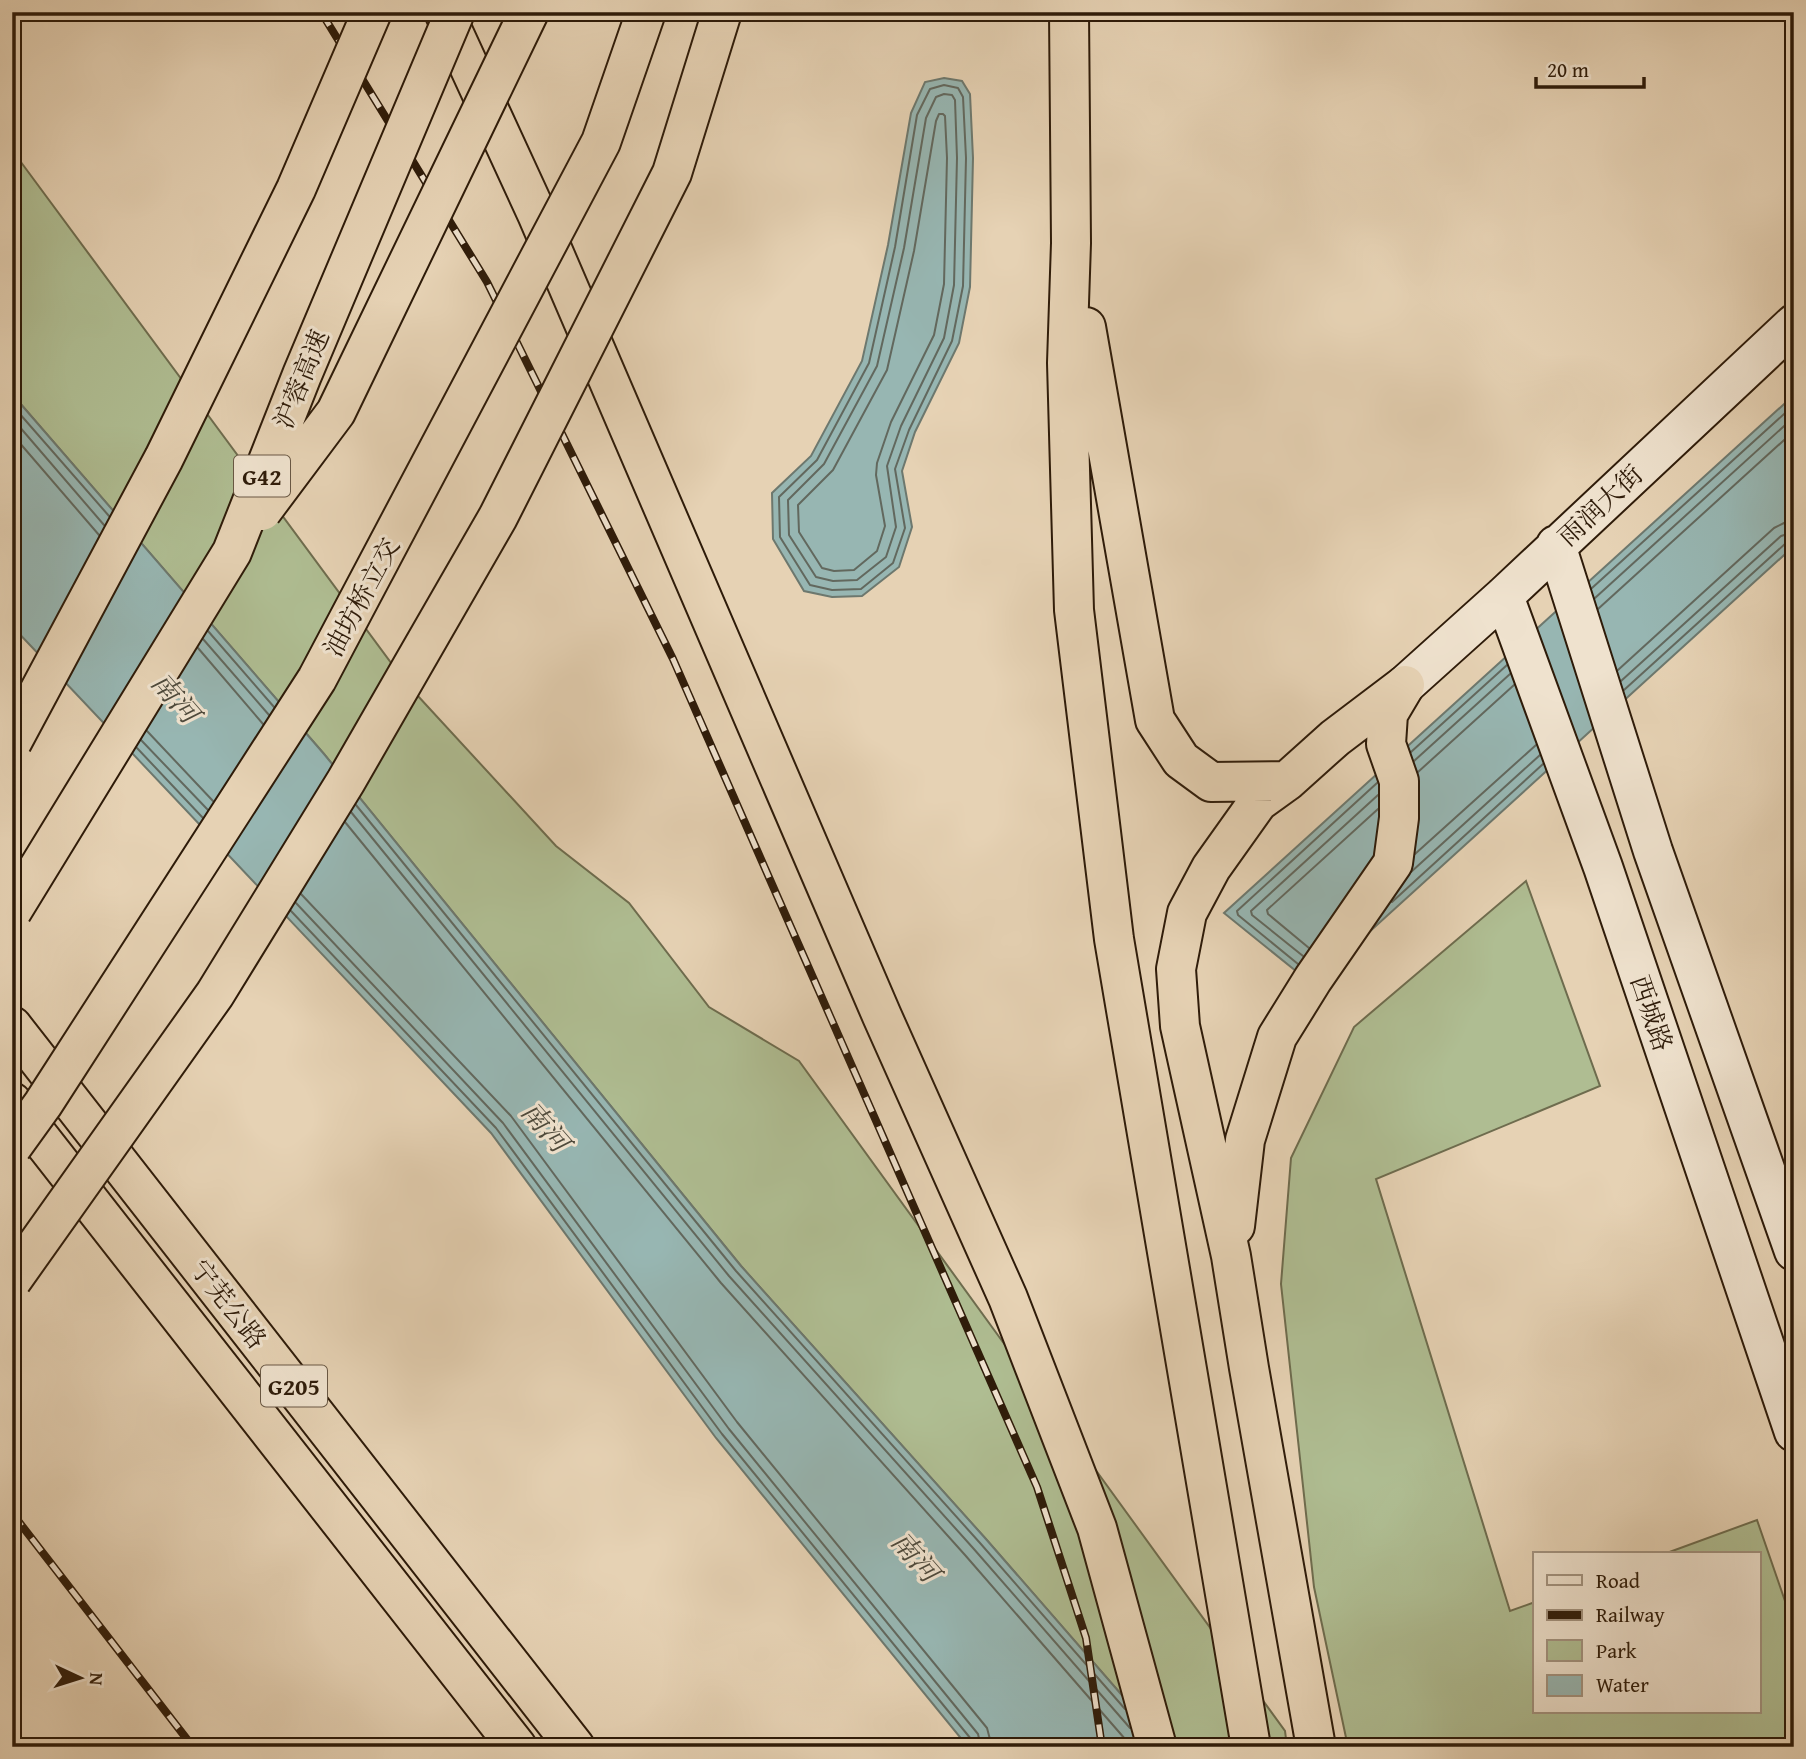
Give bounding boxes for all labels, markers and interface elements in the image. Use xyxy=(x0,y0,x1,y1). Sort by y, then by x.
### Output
scale bar xyxy=(1536,46,1645,90)
text: 20 m xyxy=(1547,54,1589,85)
street label: 沪蓉高速 xyxy=(263,323,339,435)
street label: 雨润大街 xyxy=(1549,455,1651,555)
road number: G42 xyxy=(234,456,290,496)
street label: 油坊桥立交 xyxy=(313,530,409,664)
water label: 南河 xyxy=(142,662,213,735)
street label: 西城路 xyxy=(1621,970,1683,1056)
water label: 南河 xyxy=(512,1091,583,1164)
street label: 宁芜公路 xyxy=(182,1251,276,1357)
road number: G205 xyxy=(261,1366,327,1406)
water label: 南河 xyxy=(882,1521,953,1594)
legend xyxy=(1533,1552,1760,1714)
text: Road xyxy=(1596,1565,1641,1596)
text: Railway xyxy=(1596,1599,1665,1630)
text: Park xyxy=(1596,1635,1637,1666)
north arrow xyxy=(46,1644,116,1714)
text: Water xyxy=(1596,1669,1649,1700)
text: N xyxy=(83,1672,111,1687)

